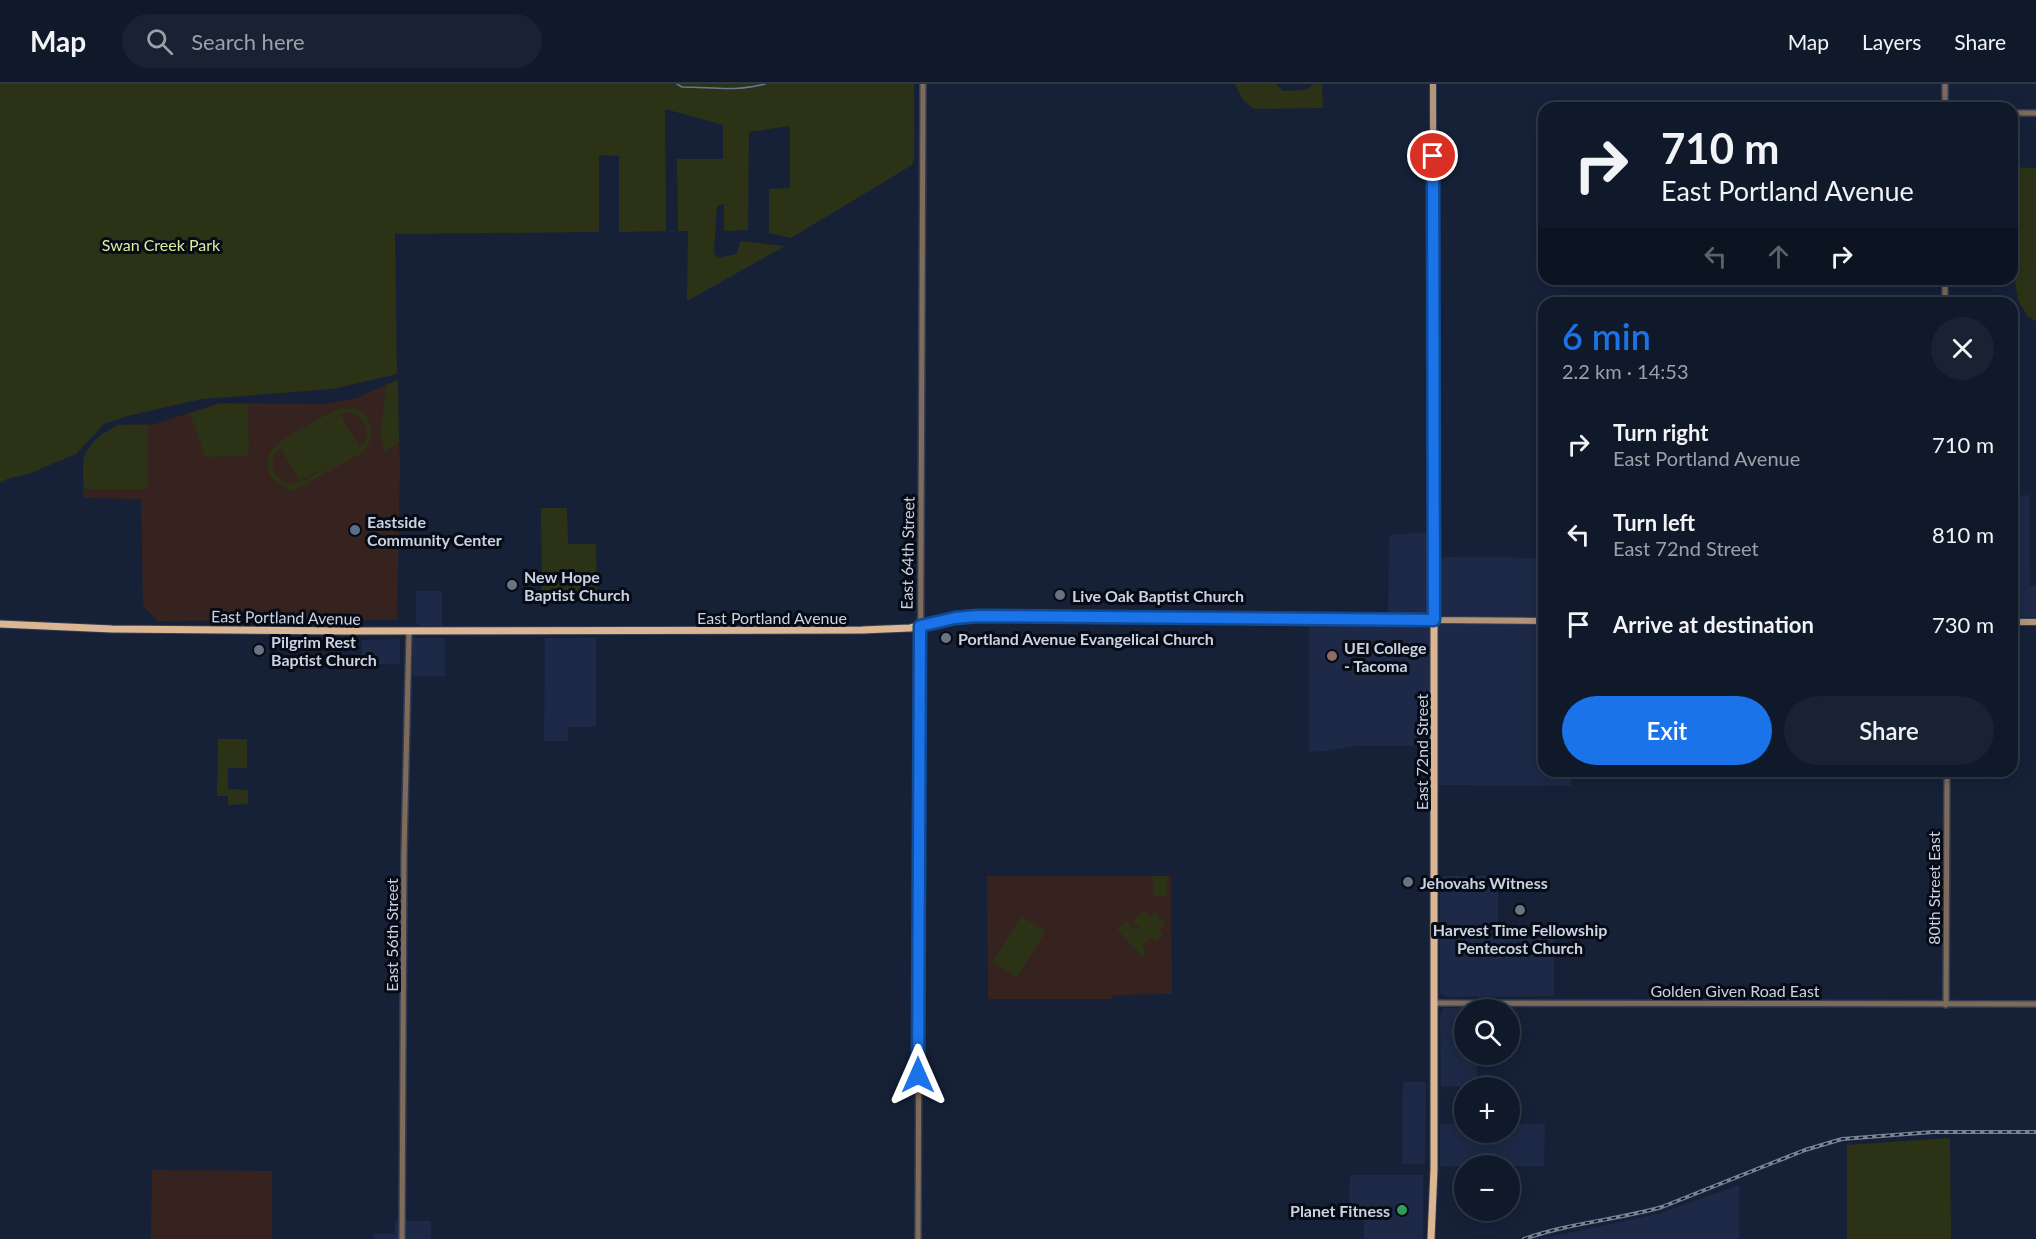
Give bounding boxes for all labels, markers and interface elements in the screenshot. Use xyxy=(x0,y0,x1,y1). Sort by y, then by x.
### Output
search box xyxy=(122,14,542,68)
text: Map xyxy=(30,24,86,58)
icon: search xyxy=(143,25,176,58)
text: Search here xyxy=(191,28,305,55)
text: Map xyxy=(1788,29,1829,54)
text: Layers xyxy=(1862,29,1921,54)
text: Share xyxy=(1954,29,2006,54)
text: 710 m xyxy=(1661,123,1779,173)
icon: right xyxy=(1562,126,1640,204)
pin xyxy=(1407,130,1458,181)
icon: arrive xyxy=(1416,139,1449,172)
text: East Portland Avenue xyxy=(1661,174,1914,207)
park label: Swan Creek Park xyxy=(102,235,221,254)
icon: left xyxy=(1699,240,1732,273)
icon: ahead xyxy=(1762,240,1795,273)
icon: right xyxy=(1825,240,1858,273)
text: 6 min xyxy=(1562,314,1651,358)
button: close xyxy=(1931,317,1994,380)
text: 2.2 km · 14:53 xyxy=(1562,359,1689,383)
text: Turn right xyxy=(1613,419,1708,446)
icon: right xyxy=(1562,428,1595,461)
text: 710 m xyxy=(1932,431,1994,458)
text: East Portland Avenue xyxy=(1613,446,1800,470)
street label: East 64th Street xyxy=(897,496,917,610)
text: Turn left xyxy=(1613,509,1695,536)
place label: Eastside Community Center xyxy=(367,512,502,549)
icon: left xyxy=(1562,518,1595,551)
text: 810 m xyxy=(1932,521,1994,548)
marker: Eastside Community Center xyxy=(348,523,362,537)
text: East 72nd Street xyxy=(1613,536,1759,560)
place label: New Hope Baptist Church xyxy=(524,567,630,604)
marker: New Hope Baptist Church xyxy=(505,578,519,592)
place label: Live Oak Baptist Church xyxy=(1072,586,1244,605)
marker: Live Oak Baptist Church xyxy=(1053,588,1067,602)
street label: East Portland Avenue xyxy=(211,606,361,628)
street label: East Portland Avenue xyxy=(697,608,847,627)
icon: arrive xyxy=(1562,608,1595,641)
text: Arrive at destination xyxy=(1613,611,1814,638)
text: 730 m xyxy=(1932,611,1994,638)
place label: Portland Avenue Evangelical Church xyxy=(958,629,1214,648)
marker: Portland Avenue Evangelical Church xyxy=(939,631,953,645)
place label: Pilgrim Rest Baptist Church xyxy=(271,632,377,669)
place label: UEI College - Tacoma xyxy=(1344,638,1427,675)
marker: Pilgrim Rest Baptist Church xyxy=(252,643,266,657)
marker: UEI College - Tacoma xyxy=(1325,649,1339,663)
street label: East 72nd Street xyxy=(1412,693,1431,810)
button: Exit xyxy=(1562,696,1772,765)
button: Share xyxy=(1784,696,1994,765)
street label: 80th Street East xyxy=(1924,831,1943,945)
place label: Jehovahs Witness xyxy=(1420,873,1548,892)
marker: Jehovahs Witness xyxy=(1401,875,1415,889)
street label: East 56th Street xyxy=(382,878,401,992)
marker: Harvest Time Fellowship Pentecost Church xyxy=(1513,903,1527,917)
place label: Harvest Time Fellowship Pentecost Church xyxy=(1433,920,1607,957)
street label: Golden Given Road East xyxy=(1650,981,1820,1000)
map controls xyxy=(1454,999,1520,1221)
button: search xyxy=(1454,999,1520,1065)
position arrow xyxy=(886,1043,950,1107)
button: + xyxy=(1454,1077,1520,1143)
button: − xyxy=(1454,1155,1520,1221)
place label: Planet Fitness xyxy=(1290,1201,1390,1220)
marker: Planet Fitness xyxy=(1395,1203,1409,1217)

